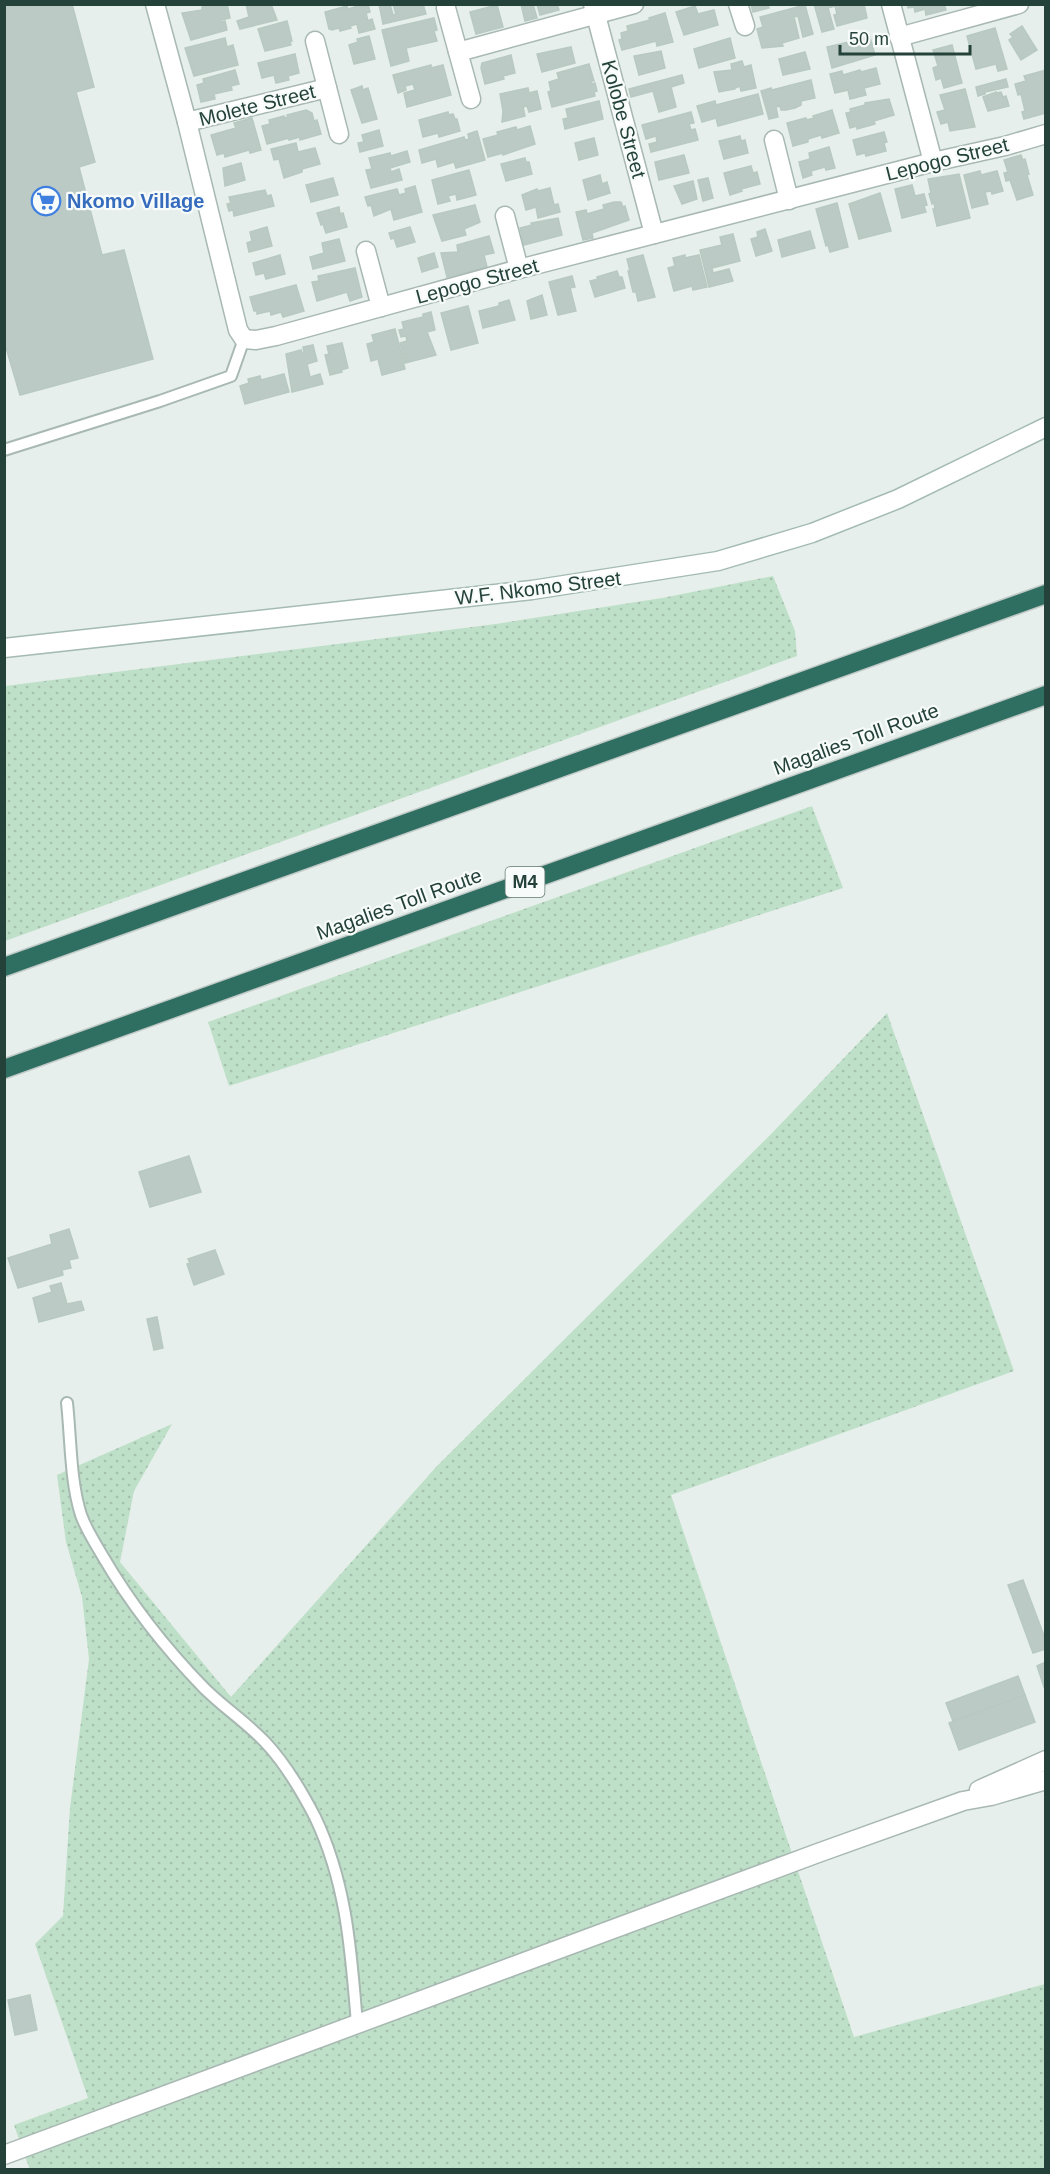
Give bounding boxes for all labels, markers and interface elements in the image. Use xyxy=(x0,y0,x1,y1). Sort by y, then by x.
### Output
scale bar xyxy=(840,18,970,56)
text: 50 m xyxy=(849,29,889,49)
street label: Kolobe Street xyxy=(598,58,650,181)
street label: Molete Street xyxy=(197,80,318,130)
street label: Lepogo Street xyxy=(883,133,1011,185)
supermarket icon: Nkomo Village xyxy=(30,185,62,217)
place label: Nkomo Village xyxy=(67,190,204,212)
street label: Lepogo Street xyxy=(413,254,541,308)
street label: W.F. Nkomo Street xyxy=(454,567,623,609)
street label: Magalies Toll Route xyxy=(770,699,942,779)
street label: Magalies Toll Route xyxy=(313,864,485,944)
road number: M4 xyxy=(506,867,544,897)

